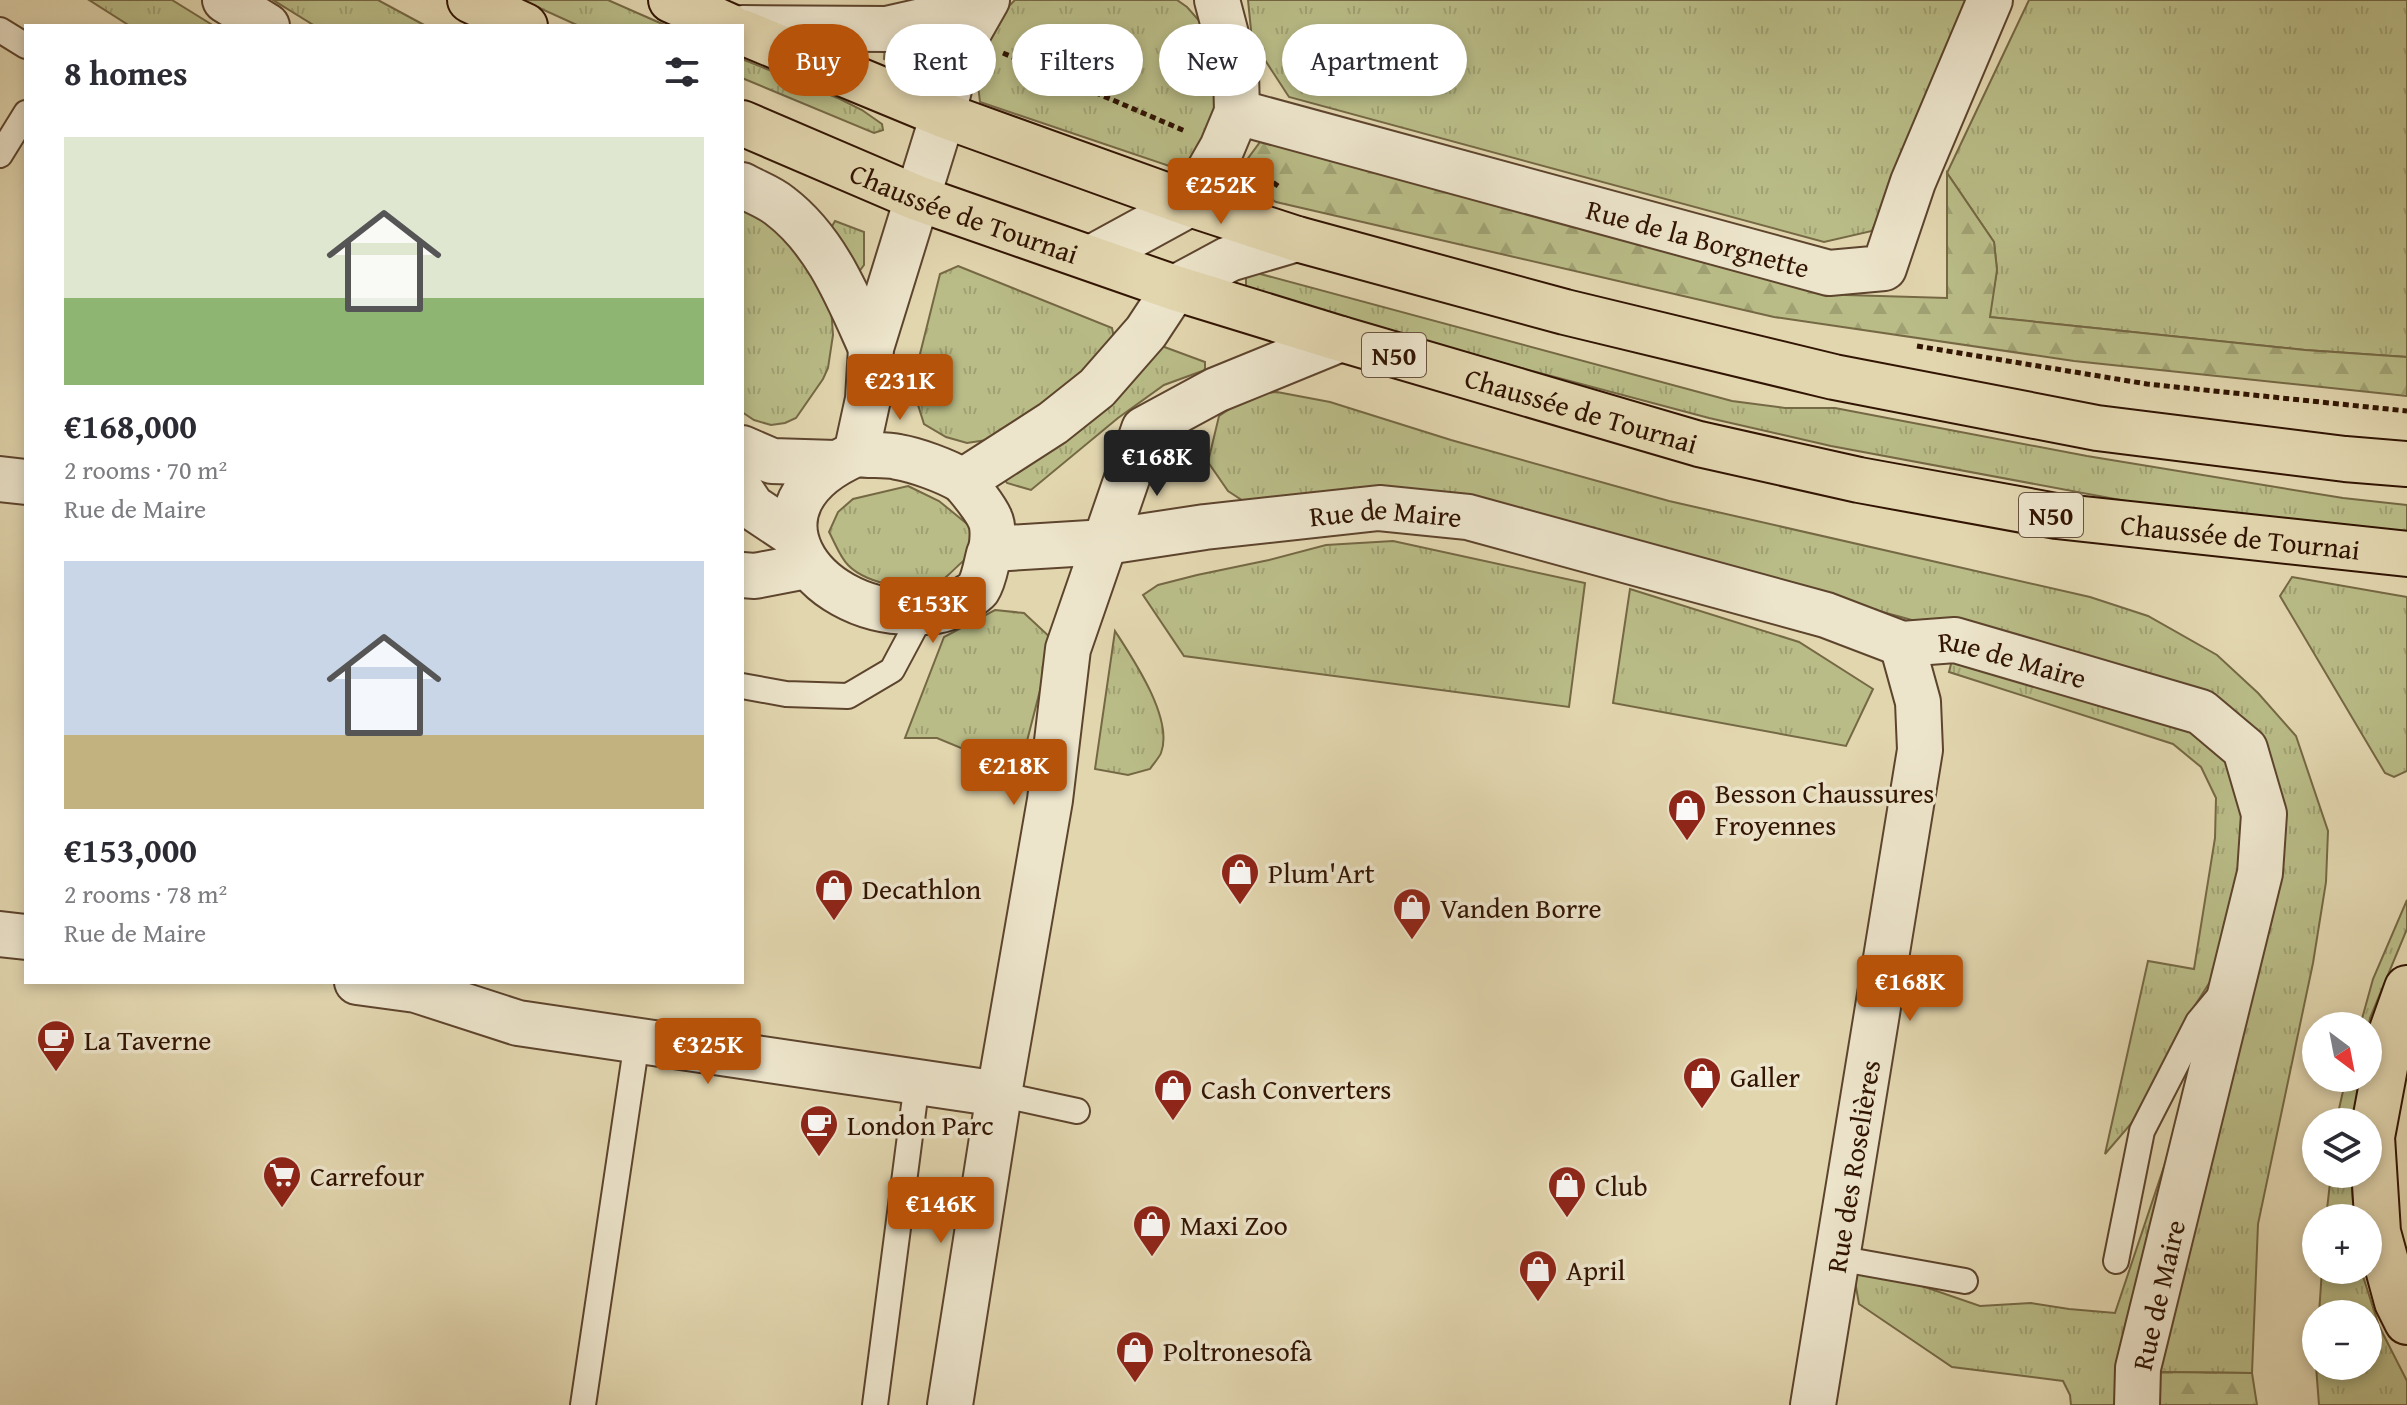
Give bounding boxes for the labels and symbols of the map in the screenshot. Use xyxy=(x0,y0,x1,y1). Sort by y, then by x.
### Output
street label: Chaussée de Tournai xyxy=(844,151,1084,273)
pin: €252K xyxy=(1165,158,1277,226)
street label: Rue de la Borgnette xyxy=(1582,188,1814,287)
road number: N50 xyxy=(1362,333,1426,377)
pin: €231K xyxy=(844,354,956,422)
street label: Chaussée de Tournai xyxy=(1460,356,1703,463)
pin: €168K xyxy=(1101,430,1213,498)
street label: Rue de Maire xyxy=(1307,487,1464,537)
road number: N50 xyxy=(2019,493,2083,537)
street label: Chaussée de Tournai xyxy=(2118,503,2362,569)
pin: €153K xyxy=(877,577,989,645)
street label: Rue de Maire xyxy=(1936,620,2091,698)
pin: €218K xyxy=(958,739,1070,807)
place label: Besson Chaussures Froyennes xyxy=(1715,772,1935,845)
shop icon: Besson Chaussures Froyennes xyxy=(1666,787,1708,842)
shop icon: Plum'Art xyxy=(1219,851,1261,906)
place label: Plum'Art xyxy=(1268,852,1375,893)
shop icon: Decathlon xyxy=(813,867,855,922)
place label: Decathlon xyxy=(862,868,982,909)
shop icon: Vanden Borre xyxy=(1391,886,1433,941)
place label: Vanden Borre xyxy=(1440,887,1602,928)
pin: €168K xyxy=(1854,955,1966,1023)
north arrow xyxy=(2302,1012,2382,1092)
cafe icon: La Taverne xyxy=(35,1018,77,1073)
pin: €325K xyxy=(652,1018,764,1086)
place label: La Taverne xyxy=(84,1019,211,1060)
shop icon: Galler xyxy=(1681,1055,1723,1110)
place label: Galler xyxy=(1730,1056,1801,1097)
street label: Rue des Roselières xyxy=(1814,1057,1890,1276)
shop icon: Cash Converters xyxy=(1152,1067,1194,1122)
place label: Cash Converters xyxy=(1201,1068,1391,1109)
cafe icon: London Parc xyxy=(798,1103,840,1158)
place label: London Parc xyxy=(847,1104,994,1145)
supermarket icon: Carrefour xyxy=(261,1154,303,1209)
place label: Carrefour xyxy=(310,1155,425,1196)
shop icon: Club xyxy=(1546,1164,1588,1219)
place label: Club xyxy=(1595,1165,1648,1206)
pin: €146K xyxy=(885,1177,997,1245)
shop icon: Maxi Zoo xyxy=(1131,1203,1173,1258)
place label: Maxi Zoo xyxy=(1180,1204,1288,1245)
street label: Rue de Maire xyxy=(2121,1216,2195,1374)
shop icon: April xyxy=(1517,1248,1559,1303)
place label: April xyxy=(1566,1249,1625,1290)
shop icon: Poltronesofà xyxy=(1114,1329,1156,1384)
place label: Poltronesofà xyxy=(1163,1330,1313,1371)

